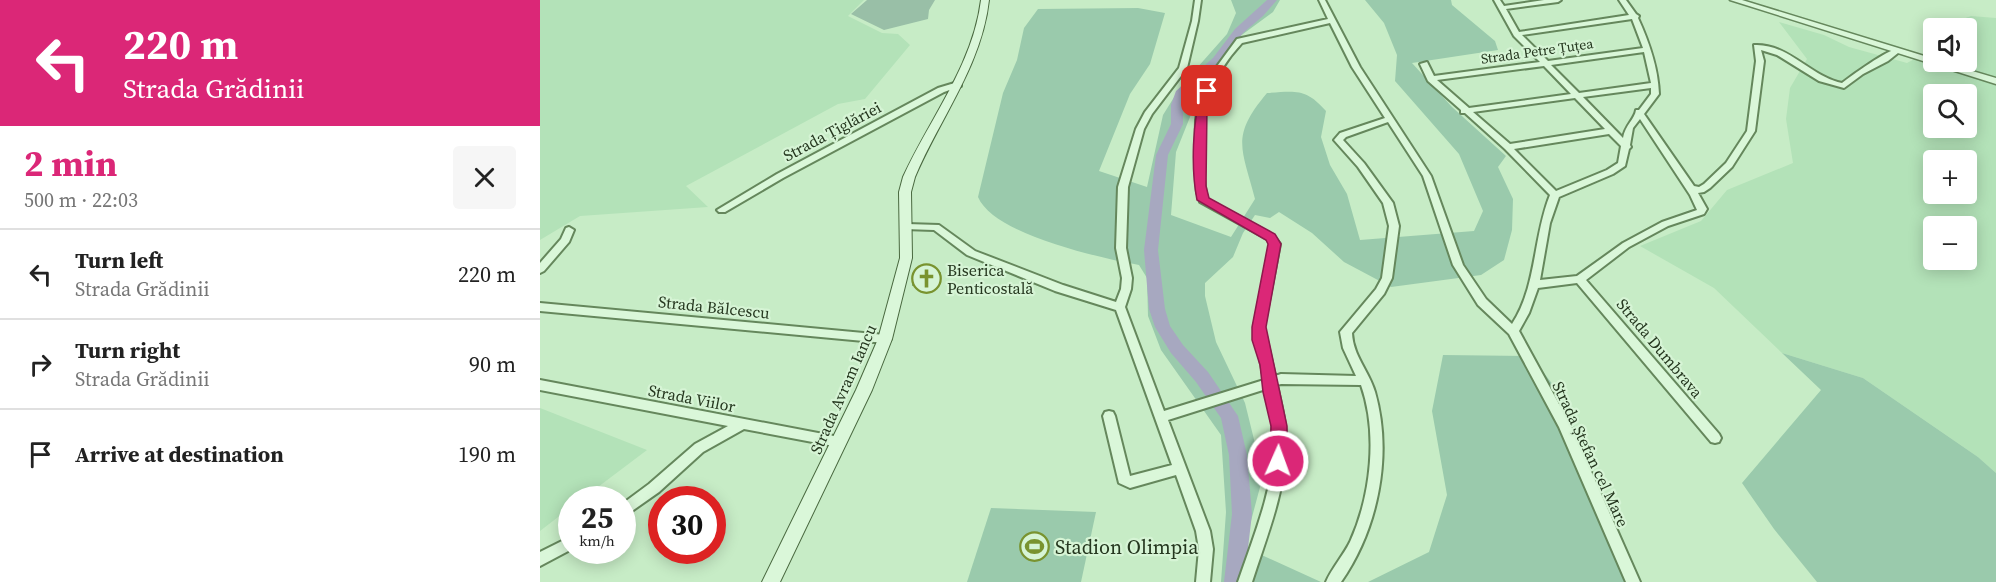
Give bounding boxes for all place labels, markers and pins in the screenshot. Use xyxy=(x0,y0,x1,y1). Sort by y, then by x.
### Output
pin xyxy=(1181,65,1232,116)
place label: Biserica Penticostală xyxy=(947,259,1034,299)
church icon: Biserica Penticostală xyxy=(910,263,942,295)
sports icon: Stadion Olimpia xyxy=(1018,531,1050,563)
place label: Stadion Olimpia xyxy=(1055,533,1199,561)

